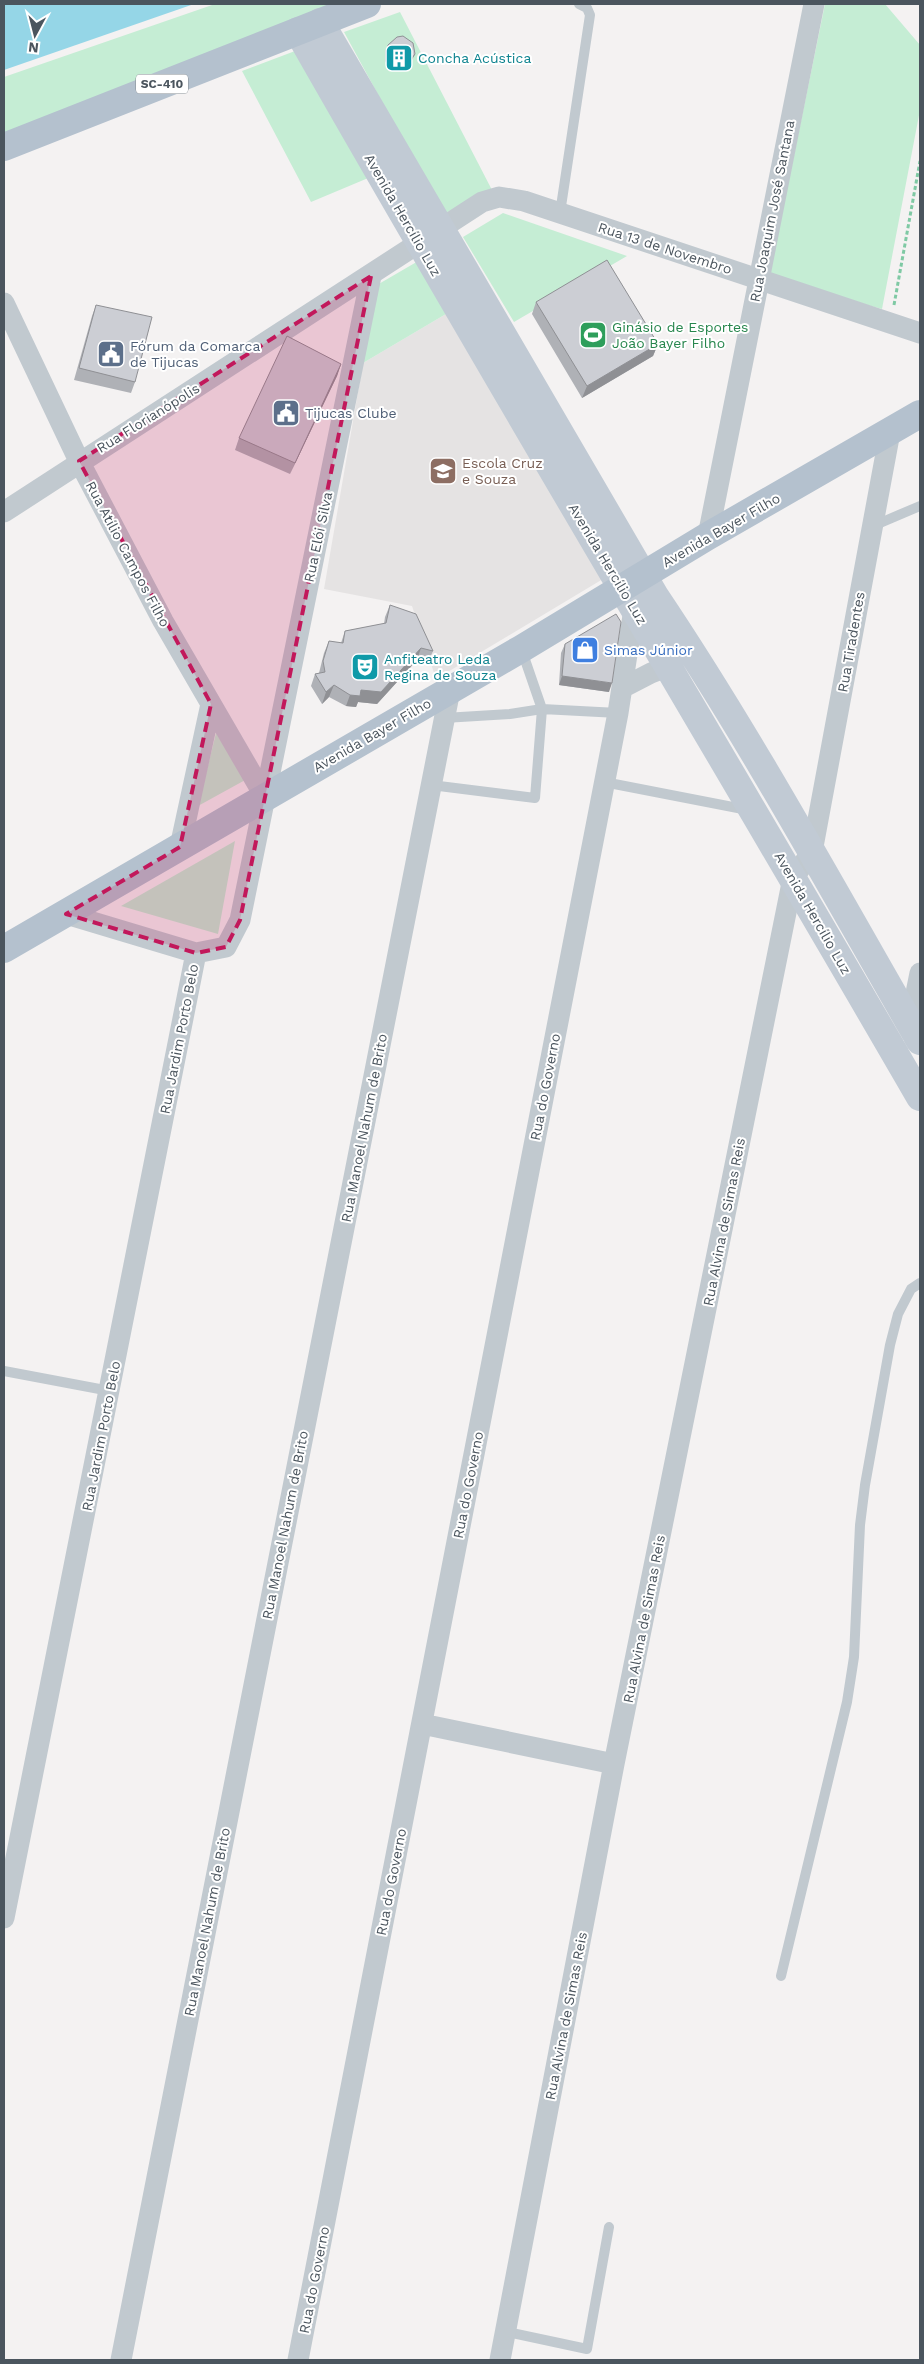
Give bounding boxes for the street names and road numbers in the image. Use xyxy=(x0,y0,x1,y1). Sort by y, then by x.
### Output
road number: SC-410 xyxy=(136,74,188,94)
street label: Rua Joaquim José Santana xyxy=(746,119,798,303)
street label: Avenida Hercílio Luz xyxy=(361,151,445,279)
street label: Rua 13 de Novembro xyxy=(596,219,734,277)
street label: Rua Florianópolis xyxy=(94,380,202,456)
street label: Rua Atílio Campos Filho xyxy=(83,478,173,630)
street label: Rua Elói Silva xyxy=(301,490,335,584)
street label: Avenida Bayer Filho xyxy=(659,490,783,570)
street label: Avenida Hercílio Luz xyxy=(565,501,651,627)
street label: Rua Tiradentes xyxy=(834,590,868,694)
street label: Avenida Bayer Filho xyxy=(310,695,434,775)
street label: Avenida Hercílio Luz xyxy=(771,849,855,977)
street label: Rua Jardim Porto Belo xyxy=(157,963,201,1115)
street label: Rua Manoel Nahum de Brito xyxy=(338,1032,390,1224)
street label: Rua do Governo xyxy=(527,1032,563,1142)
street label: Rua Alvina de Simas Reis xyxy=(700,1137,748,1307)
street label: Rua Jardim Porto Belo xyxy=(79,1360,123,1512)
street label: Rua Manoel Nahum de Brito xyxy=(259,1429,311,1621)
street label: Rua do Governo xyxy=(450,1430,486,1540)
street label: Rua Alvina de Simas Reis xyxy=(620,1534,668,1704)
street label: Rua Manoel Nahum de Brito xyxy=(181,1826,233,2018)
street label: Rua do Governo xyxy=(373,1827,409,1937)
street label: Rua Alvina de Simas Reis xyxy=(542,1931,590,2101)
street label: Rua do Governo xyxy=(296,2225,332,2335)

